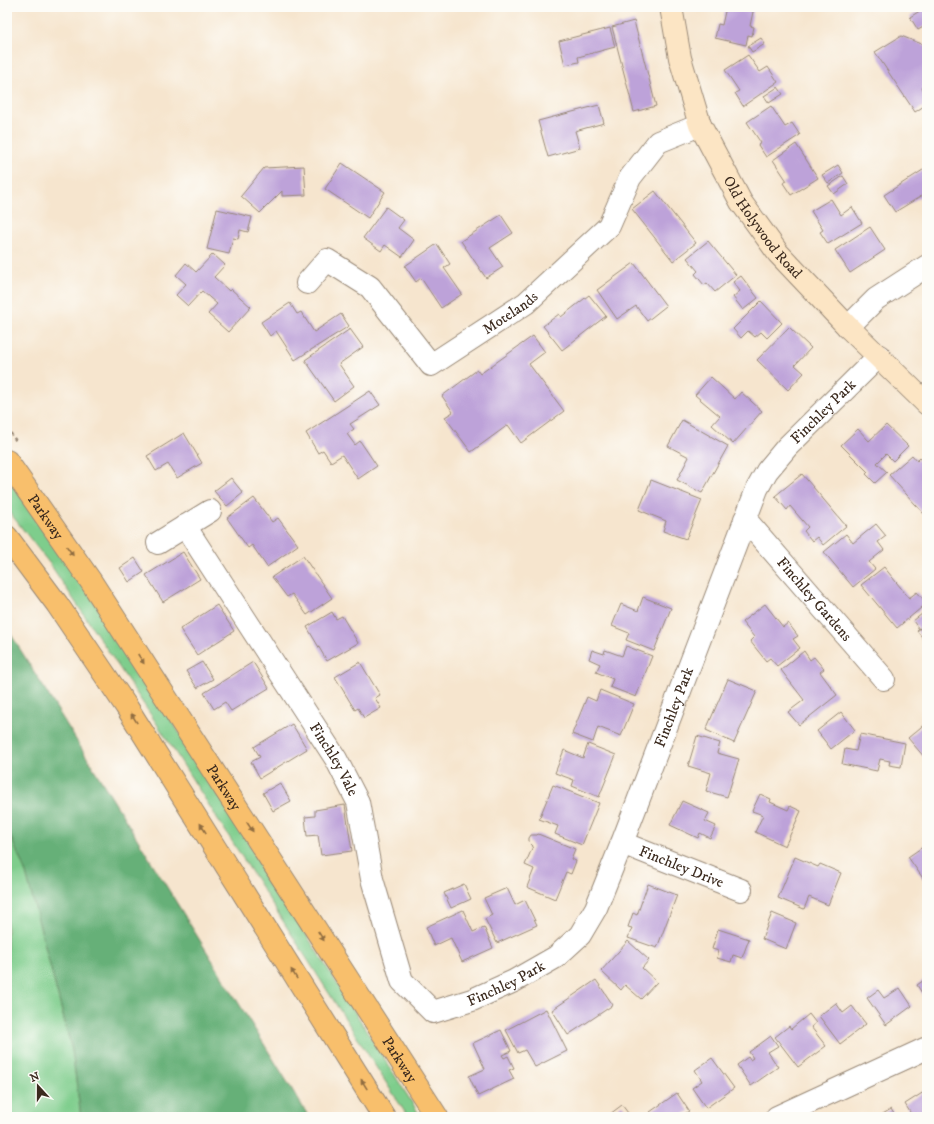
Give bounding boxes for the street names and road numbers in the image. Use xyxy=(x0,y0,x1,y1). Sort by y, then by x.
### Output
street label: Old Holywood Road xyxy=(719,173,807,283)
street label: Motelands xyxy=(479,287,542,338)
street label: Finchley Park xyxy=(786,375,860,448)
street label: Parkway xyxy=(24,490,69,544)
street label: Finchley Gardens xyxy=(773,553,856,645)
street label: Finchley Park xyxy=(650,664,698,750)
street label: Finchley Vale xyxy=(305,719,363,799)
street label: Parkway xyxy=(202,761,246,815)
street label: Finchley Drive xyxy=(636,841,727,892)
street label: Finchley Park xyxy=(464,956,549,1010)
street label: Parkway xyxy=(378,1033,422,1087)

